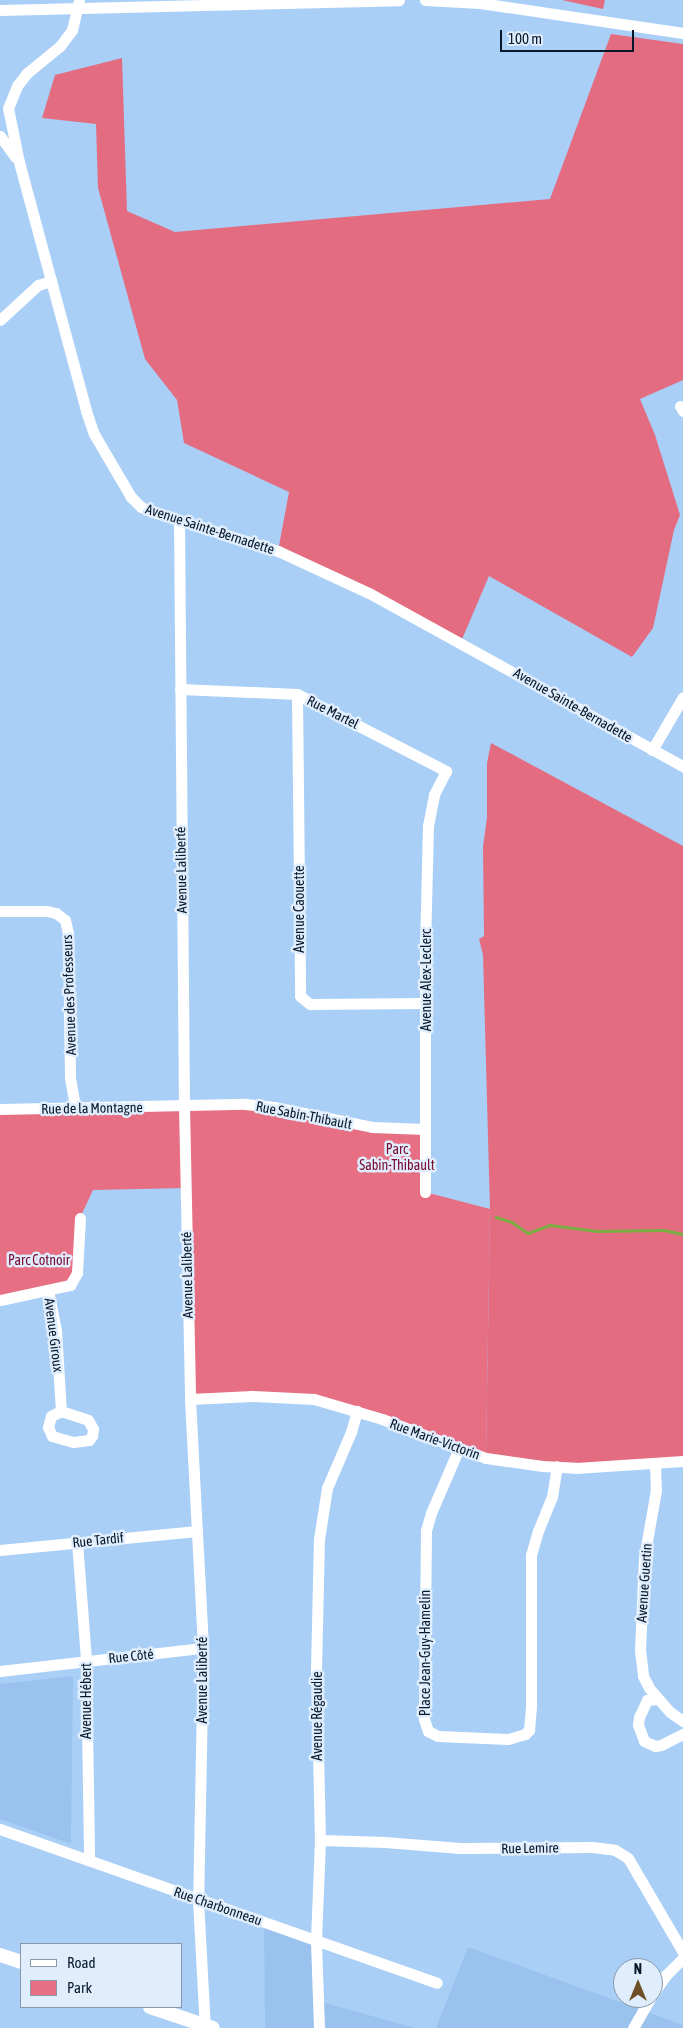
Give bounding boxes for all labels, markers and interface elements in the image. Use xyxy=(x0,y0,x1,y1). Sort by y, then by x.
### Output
scale bar xyxy=(503,20,637,52)
text: 100 m xyxy=(508,30,542,47)
street label: Avenue Sainte-Bernadette xyxy=(143,500,277,558)
street label: Avenue Sainte-Bernadette xyxy=(511,664,635,746)
street label: Rue Martel xyxy=(304,692,362,732)
street label: Avenue Laliberté xyxy=(172,826,190,914)
street label: Avenue Caouette xyxy=(291,865,307,953)
street label: Avenue Alex-Leclerc xyxy=(418,929,434,1031)
street label: Avenue des Professeurs xyxy=(59,935,79,1055)
street label: Rue Sabin-Thibault xyxy=(255,1097,353,1133)
street label: Rue de la Montagne xyxy=(41,1099,143,1117)
park label: Parc Sabin-Thibault xyxy=(359,1141,435,1174)
street label: Avenue Laliberté xyxy=(178,1231,196,1319)
park label: Parc Cotnoir xyxy=(8,1252,70,1268)
street label: Avenue Giroux xyxy=(41,1297,67,1373)
street label: Rue Marie-Victorin xyxy=(387,1415,483,1463)
street label: Rue Tardif xyxy=(71,1529,125,1551)
street label: Avenue Guertin xyxy=(633,1543,655,1623)
street label: Place Jean-Guy-Hamelin xyxy=(417,1590,433,1716)
street label: Avenue Laliberté xyxy=(194,1637,210,1723)
street label: Rue Côté xyxy=(108,1645,154,1667)
street label: Avenue Hébert xyxy=(78,1663,94,1739)
street label: Avenue Régaudie xyxy=(309,1671,325,1761)
street label: Rue Lemire xyxy=(501,1839,559,1857)
street label: Rue Charbonneau xyxy=(172,1883,264,1929)
legend xyxy=(20,1943,182,2008)
text: Road xyxy=(67,1954,96,1971)
north arrow xyxy=(613,1958,663,2008)
text: N xyxy=(634,1961,642,1977)
text: Park xyxy=(67,1979,92,1996)

